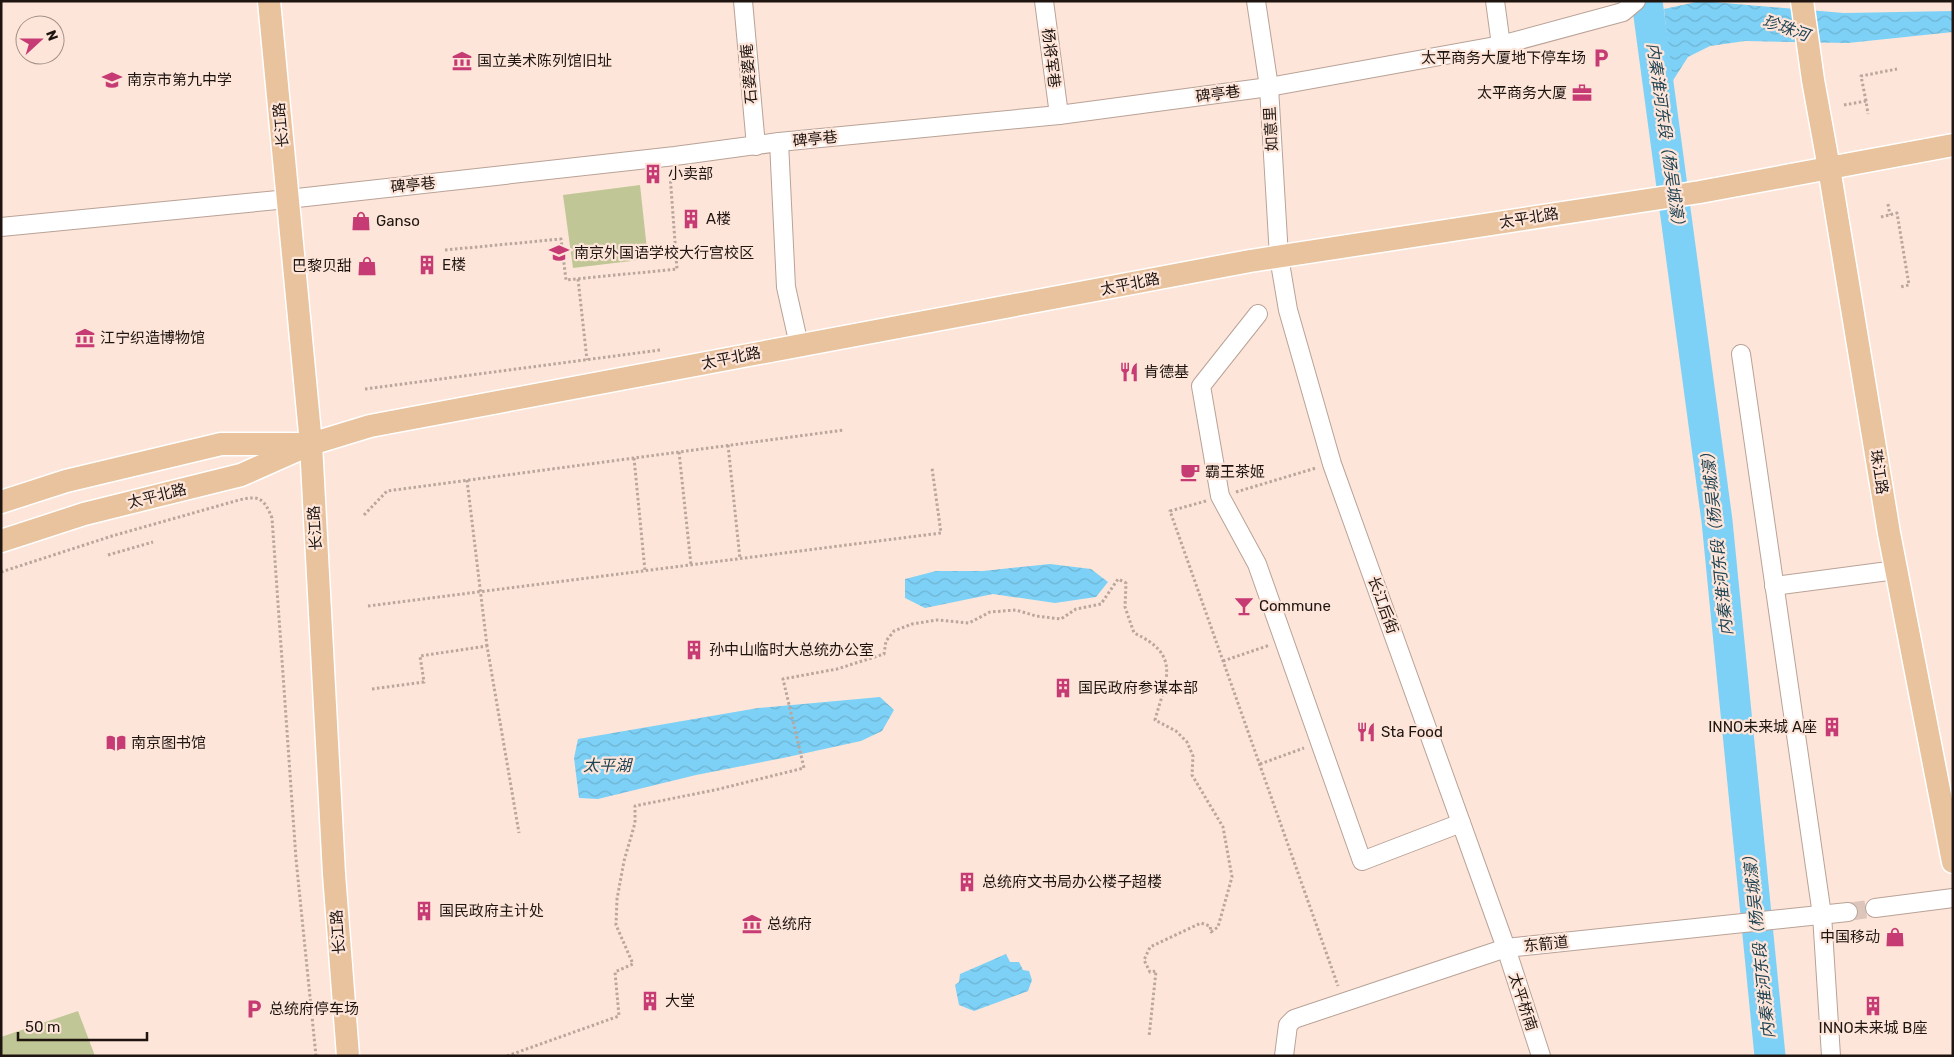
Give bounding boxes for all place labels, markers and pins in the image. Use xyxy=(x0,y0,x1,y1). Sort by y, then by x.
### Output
parking icon: 太平商务大厦地下停车场 xyxy=(1590,47,1612,69)
place label: 太平商务大厦地下停车场 xyxy=(1421,49,1586,67)
museum icon: 国立美术陈列馆旧址 xyxy=(451,50,473,72)
place label: 国立美术陈列馆旧址 xyxy=(477,52,612,70)
school or university icon: 南京市第九中学 xyxy=(101,69,123,91)
place label: 南京市第九中学 xyxy=(127,71,232,89)
office icon: 太平商务大厦 xyxy=(1571,82,1593,104)
place label: 太平商务大厦 xyxy=(1477,84,1567,102)
building icon: 小卖部 xyxy=(642,163,664,185)
place label: 小卖部 xyxy=(668,165,713,183)
building icon: A楼 xyxy=(680,208,702,230)
shop icon: Ganso xyxy=(350,210,372,232)
place label: A楼 xyxy=(706,210,731,228)
place label: Ganso xyxy=(376,212,420,230)
school or university icon: 南京外国语学校大行宫校区 xyxy=(548,242,570,264)
place label: 南京外国语学校大行宫校区 xyxy=(574,244,754,262)
building icon: E楼 xyxy=(416,254,438,276)
shop icon: 巴黎贝甜 xyxy=(356,255,378,277)
place label: E楼 xyxy=(442,256,466,274)
place label: 巴黎贝甜 xyxy=(292,257,352,275)
museum icon: 江宁织造博物馆 xyxy=(74,327,96,349)
place label: 江宁织造博物馆 xyxy=(100,329,205,347)
restaurant icon: 肯德基 xyxy=(1118,361,1140,383)
place label: 肯德基 xyxy=(1144,363,1189,381)
cafe icon: 霸王茶姬 xyxy=(1179,461,1201,483)
place label: 霸王茶姬 xyxy=(1205,463,1265,481)
bar icon: Commune xyxy=(1233,595,1255,617)
place label: Commune xyxy=(1259,597,1331,615)
building icon: 孙中山临时大总统办公室 xyxy=(683,639,705,661)
place label: 孙中山临时大总统办公室 xyxy=(709,641,874,659)
building icon: 国民政府参谋本部 xyxy=(1052,677,1074,699)
place label: 国民政府参谋本部 xyxy=(1078,679,1198,697)
building icon: INNO未来城 A座 xyxy=(1821,716,1843,738)
place label: INNO未来城 A座 xyxy=(1708,718,1817,736)
restaurant icon: Sta Food xyxy=(1355,721,1377,743)
place label: Sta Food xyxy=(1381,723,1443,741)
library icon: 南京图书馆 xyxy=(105,732,127,754)
place label: 南京图书馆 xyxy=(131,734,206,752)
building icon: 总统府文书局办公楼子超楼 xyxy=(956,871,978,893)
place label: 总统府文书局办公楼子超楼 xyxy=(982,873,1162,891)
building icon: 国民政府主计处 xyxy=(413,900,435,922)
place label: 国民政府主计处 xyxy=(439,902,544,920)
museum icon: 总统府 xyxy=(741,913,763,935)
place label: 总统府 xyxy=(767,915,812,933)
shop icon: 中国移动 xyxy=(1884,926,1906,948)
place label: 中国移动 xyxy=(1820,928,1880,946)
building icon: 大堂 xyxy=(639,990,661,1012)
place label: 大堂 xyxy=(665,992,695,1010)
building icon: INNO未来城 B座 xyxy=(1862,995,1884,1017)
parking icon: 总统府停车场 xyxy=(243,998,265,1020)
place label: 总统府停车场 xyxy=(269,1000,359,1018)
place label: INNO未来城 B座 xyxy=(1819,1019,1927,1037)

